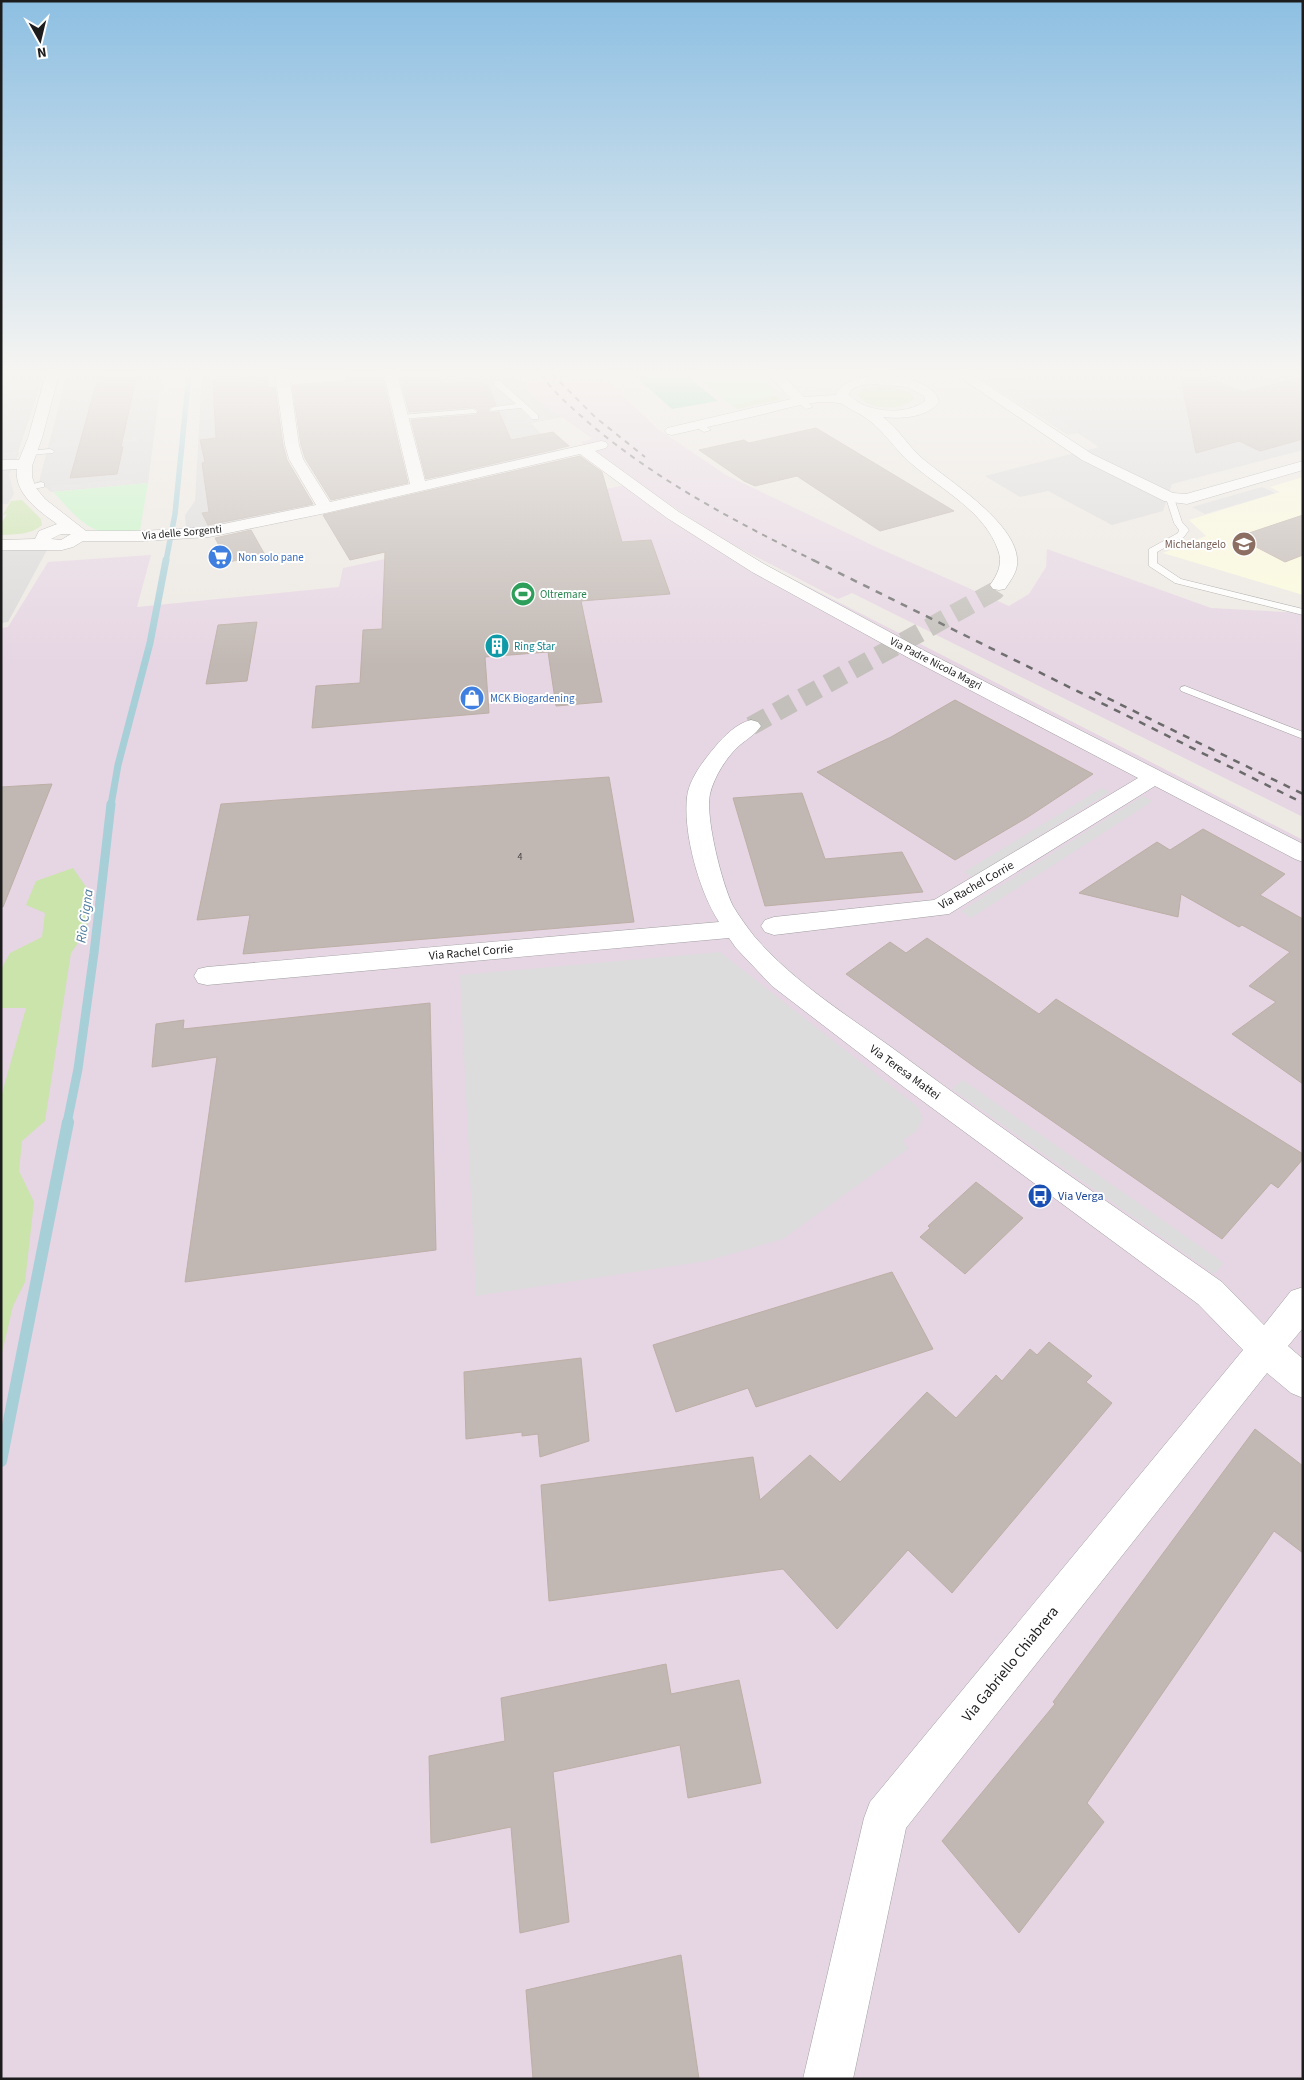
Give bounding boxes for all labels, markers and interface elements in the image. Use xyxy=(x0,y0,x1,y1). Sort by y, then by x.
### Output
north arrow xyxy=(15,15,65,65)
text: N xyxy=(36,41,48,62)
street label: Via delle Sorgenti xyxy=(142,522,222,543)
school or university icon: Michelangelo xyxy=(1231,531,1257,557)
place label: Michelangelo xyxy=(1165,537,1226,552)
supermarket icon: Non solo pane xyxy=(207,544,233,570)
place label: Non solo pane xyxy=(238,550,304,565)
sports icon: Oltremare xyxy=(510,581,536,607)
place label: Oltremare xyxy=(540,587,587,602)
building icon: Ring Star xyxy=(484,633,510,659)
street label: Via Padre Nicola Magri xyxy=(887,634,984,693)
place label: Ring Star xyxy=(514,639,555,654)
shop icon: MCK Biogardening xyxy=(459,685,485,711)
place label: MCK Biogardening xyxy=(490,691,575,706)
house number: 4 xyxy=(518,850,523,864)
street label: Via Rachel Corrie xyxy=(935,857,1017,914)
water label: Rio Cigna xyxy=(71,887,99,944)
street label: Via Rachel Corrie xyxy=(428,940,514,965)
street label: Via Teresa Mattei xyxy=(866,1041,944,1104)
bus stop icon: Via Verga xyxy=(1027,1183,1053,1209)
place label: Via Verga xyxy=(1058,1188,1103,1205)
street label: Via Gabriello Chiabrera xyxy=(957,1602,1064,1727)

